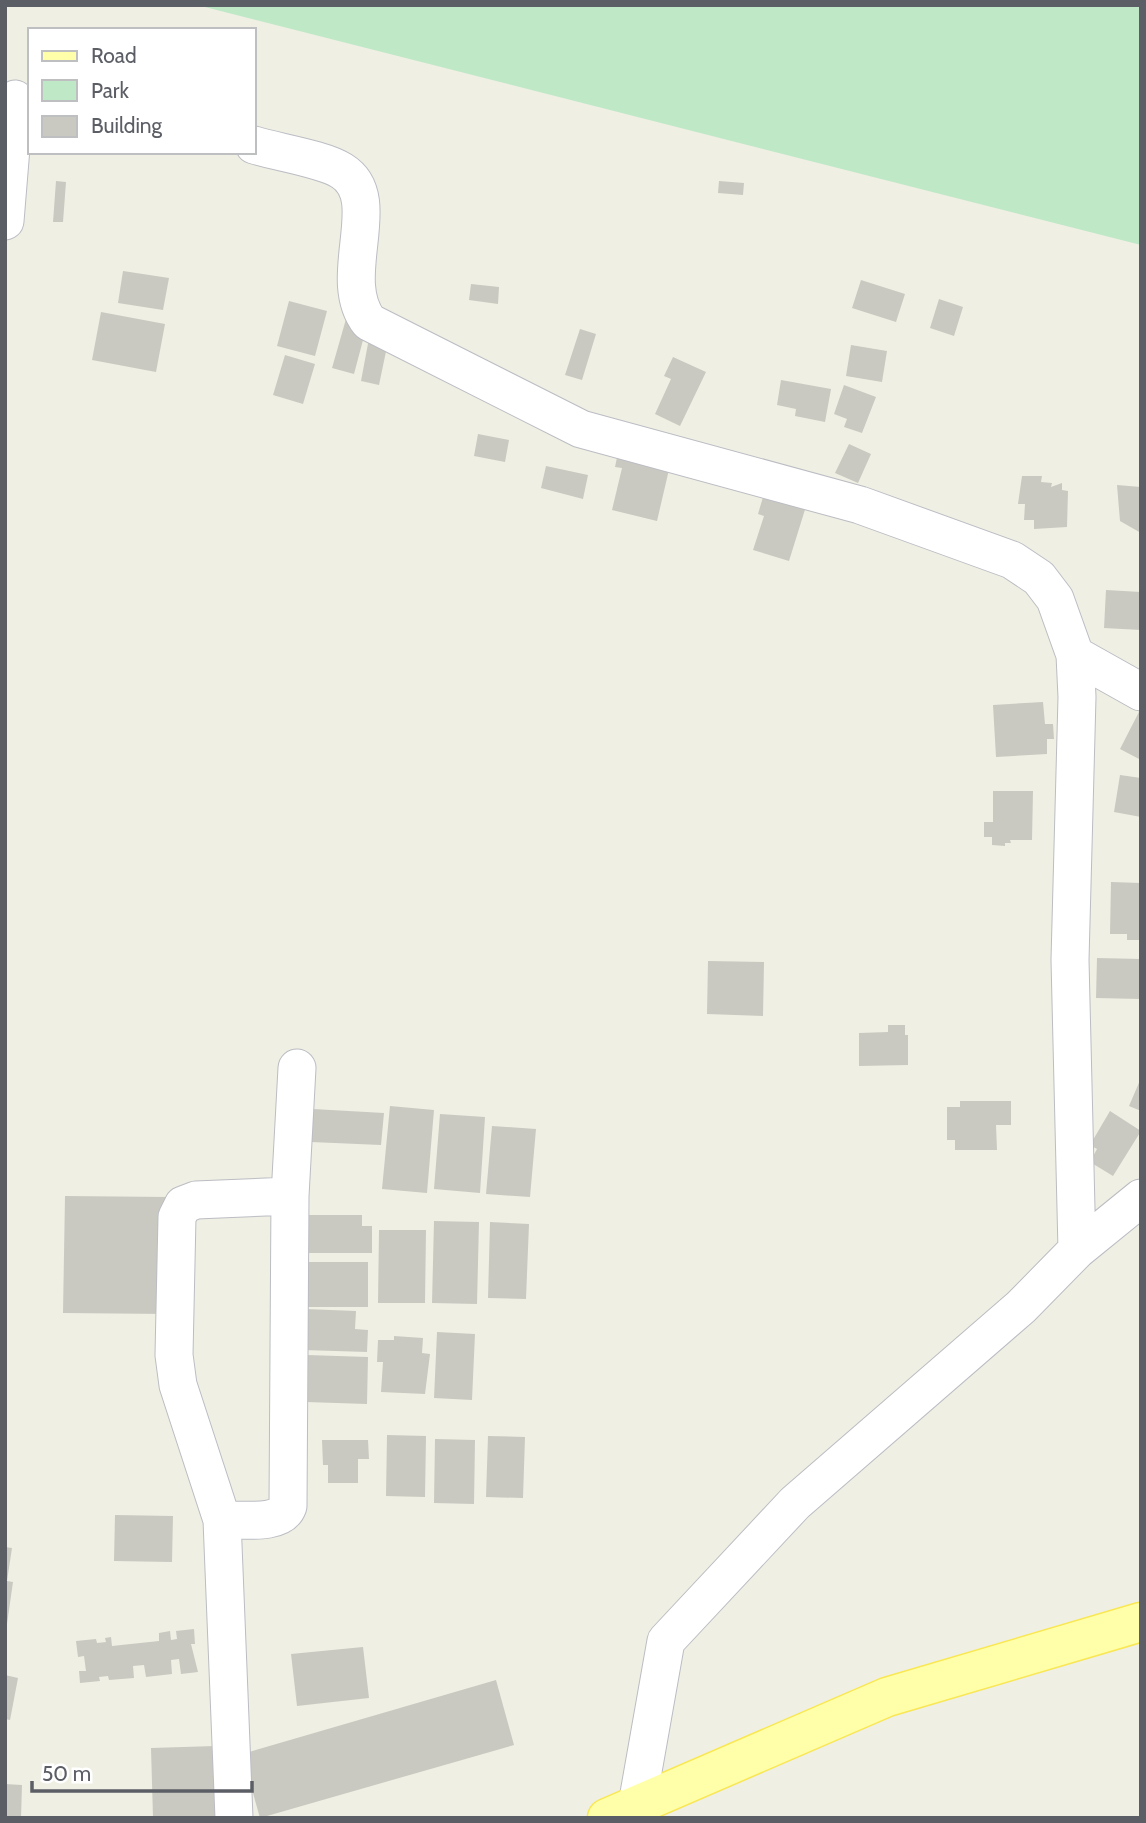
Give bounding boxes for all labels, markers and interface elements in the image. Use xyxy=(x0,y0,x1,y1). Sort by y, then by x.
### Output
legend xyxy=(28,28,256,154)
text: Road xyxy=(91,43,137,68)
text: Park xyxy=(91,78,129,103)
text: Building xyxy=(91,113,163,138)
scale bar xyxy=(32,1750,252,1794)
text: 50 m xyxy=(42,1761,91,1786)

